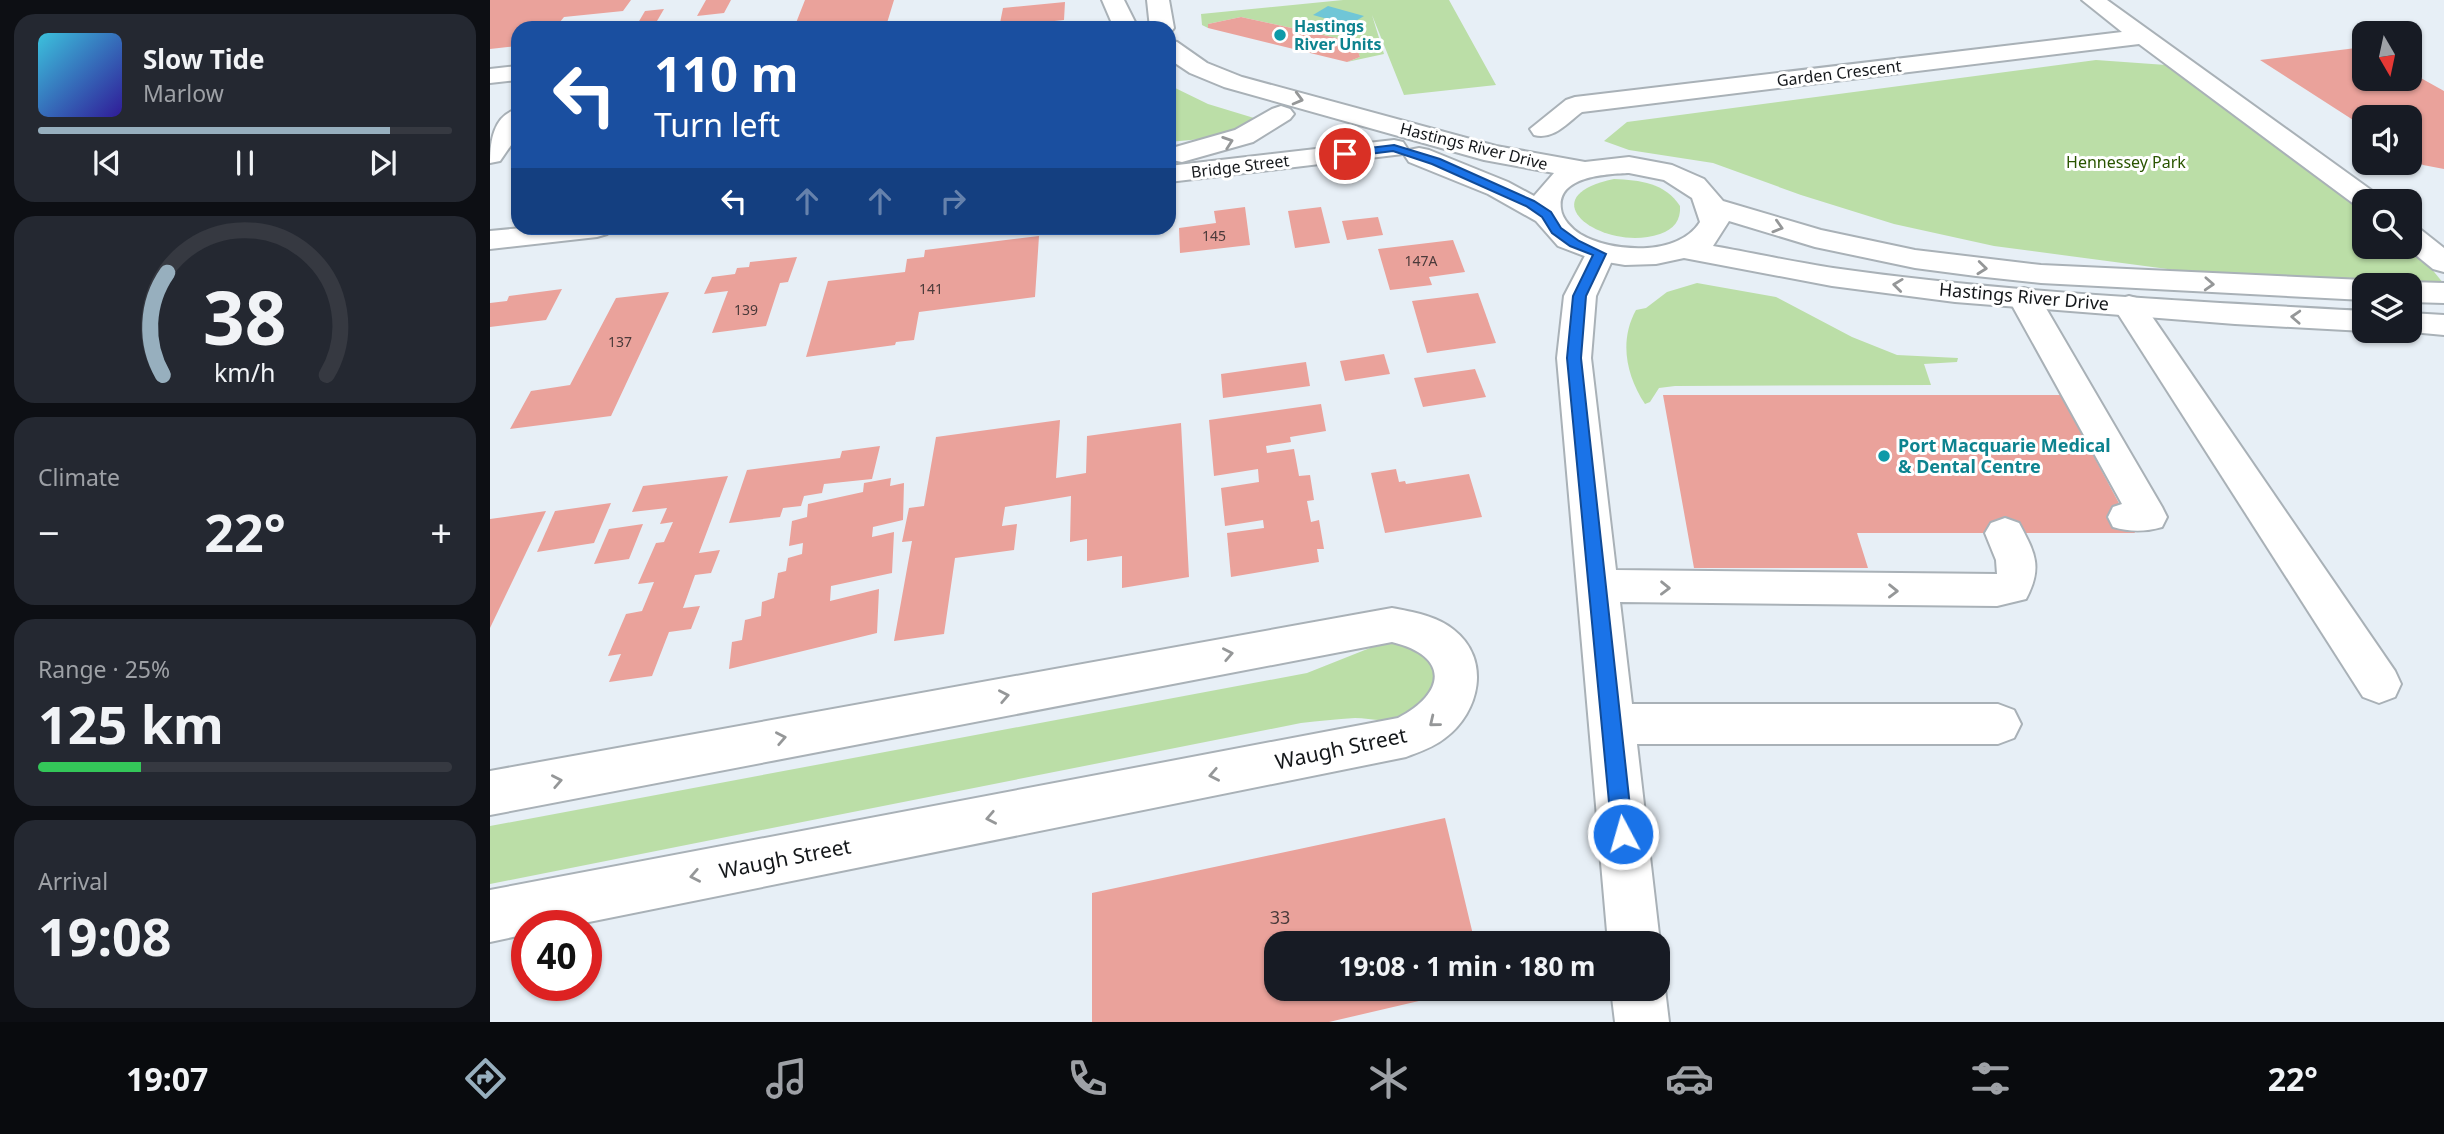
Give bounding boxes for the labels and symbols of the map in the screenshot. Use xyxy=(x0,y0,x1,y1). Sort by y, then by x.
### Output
place label: Hastings River Units xyxy=(1294,15,1382,55)
north arrow xyxy=(2352,21,2422,91)
marker: Hastings River Units xyxy=(1272,27,1288,43)
street label: Garden Crescent xyxy=(1775,54,1903,92)
one-way arrow xyxy=(1292,91,1304,106)
street label: Hastings River Drive xyxy=(1398,117,1550,175)
pin xyxy=(1315,124,1375,184)
one-way arrow xyxy=(1221,136,1233,150)
street label: Bridge Street xyxy=(1190,149,1291,183)
park label: Hennessey Park xyxy=(2066,151,2186,173)
one-way arrow xyxy=(1771,219,1784,233)
house number: 145 xyxy=(1202,226,1226,245)
house number: 147A xyxy=(1405,251,1438,270)
one-way arrow xyxy=(1977,260,1988,275)
one-way arrow xyxy=(2204,276,2215,291)
street label: Hastings River Drive xyxy=(1938,277,2110,315)
one-way arrow xyxy=(1893,278,1904,293)
house number: 141 xyxy=(919,279,943,298)
house number: 139 xyxy=(734,300,758,319)
one-way arrow xyxy=(2290,310,2301,325)
house number: 137 xyxy=(608,332,632,351)
place label: Port Macquarie Medical & Dental Centre xyxy=(1898,433,2111,478)
marker: Port Macquarie Medical & Dental Centre xyxy=(1876,448,1892,464)
one-way arrow xyxy=(1660,580,1671,595)
one-way arrow xyxy=(1888,583,1898,599)
one-way arrow xyxy=(1222,648,1234,663)
one-way arrow xyxy=(998,690,1010,705)
one-way arrow xyxy=(1429,714,1441,727)
street label: Waugh Street xyxy=(1272,720,1410,776)
one-way arrow xyxy=(775,732,787,747)
one-way arrow xyxy=(1208,766,1220,781)
one-way arrow xyxy=(551,774,563,789)
position arrow xyxy=(1586,797,1660,871)
one-way arrow xyxy=(985,810,997,825)
street label: Waugh Street xyxy=(716,831,854,885)
one-way arrow xyxy=(689,868,701,883)
house number: 33 xyxy=(1270,905,1290,929)
speed limit sign: 40 xyxy=(511,910,602,1001)

